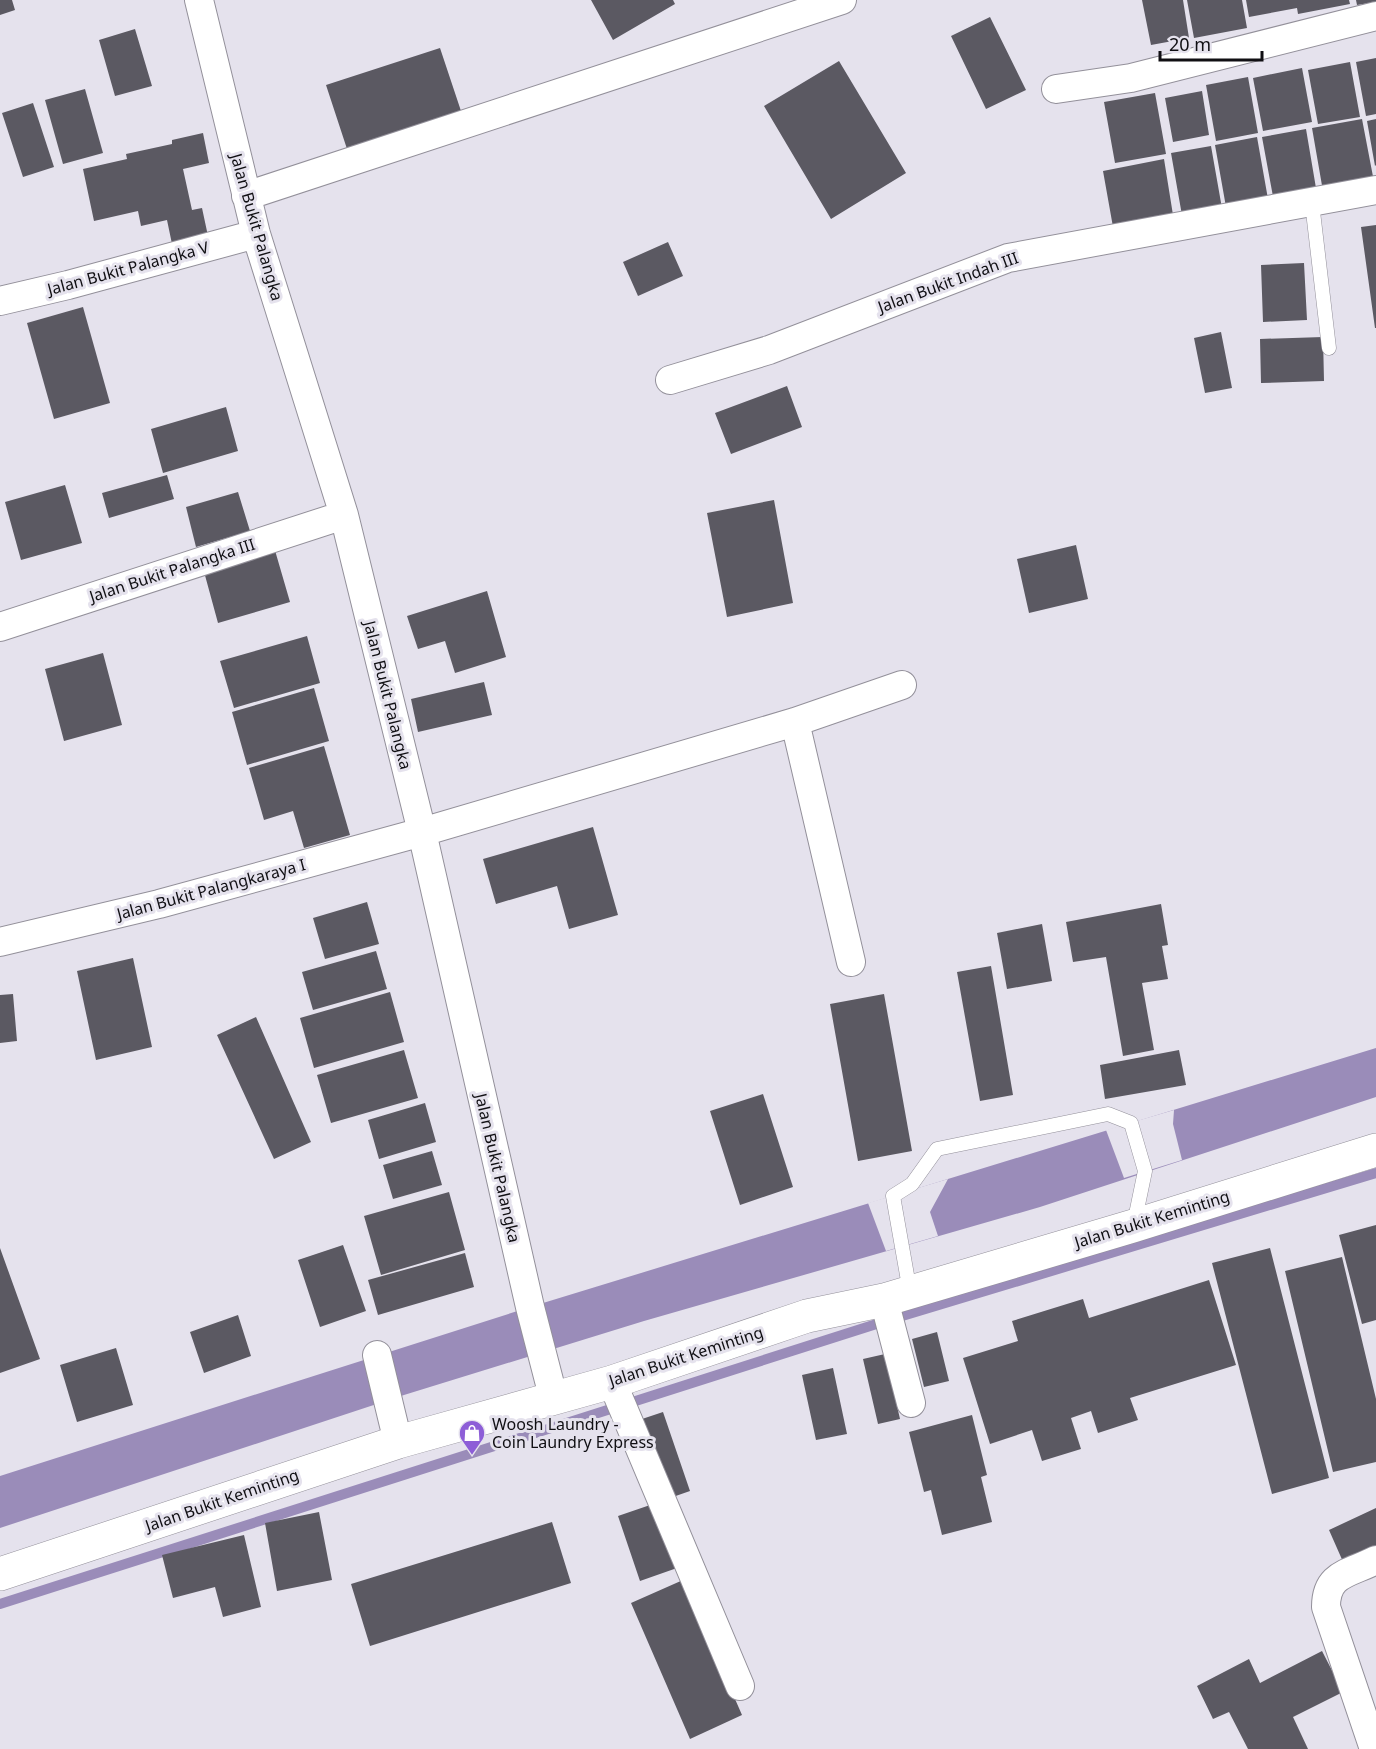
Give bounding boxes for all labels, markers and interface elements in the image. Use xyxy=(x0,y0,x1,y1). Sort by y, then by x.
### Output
scale bar xyxy=(1160,24,1262,62)
text: 20 m xyxy=(1169,32,1211,56)
street label: Jalan Bukit Palangka xyxy=(225,149,289,303)
street label: Jalan Bukit Palangka V xyxy=(43,236,211,301)
street label: Jalan Bukit Indah III xyxy=(873,246,1021,318)
street label: Jalan Bukit Palangka III xyxy=(85,533,258,608)
street label: Jalan Bukit Palangka xyxy=(358,616,417,772)
street label: Jalan Bukit Palangkaraya I xyxy=(112,853,308,925)
street label: Jalan Bukit Palangka xyxy=(470,1089,526,1245)
street label: Jalan Bukit Keminting xyxy=(1070,1185,1232,1254)
street label: Jalan Bukit Keminting xyxy=(604,1321,766,1392)
place label: Woosh Laundry - Coin Laundry Express xyxy=(492,1413,654,1453)
shop icon: Woosh Laundry - Coin Laundry Express xyxy=(457,1418,487,1456)
street label: Jalan Bukit Keminting xyxy=(140,1463,302,1537)

